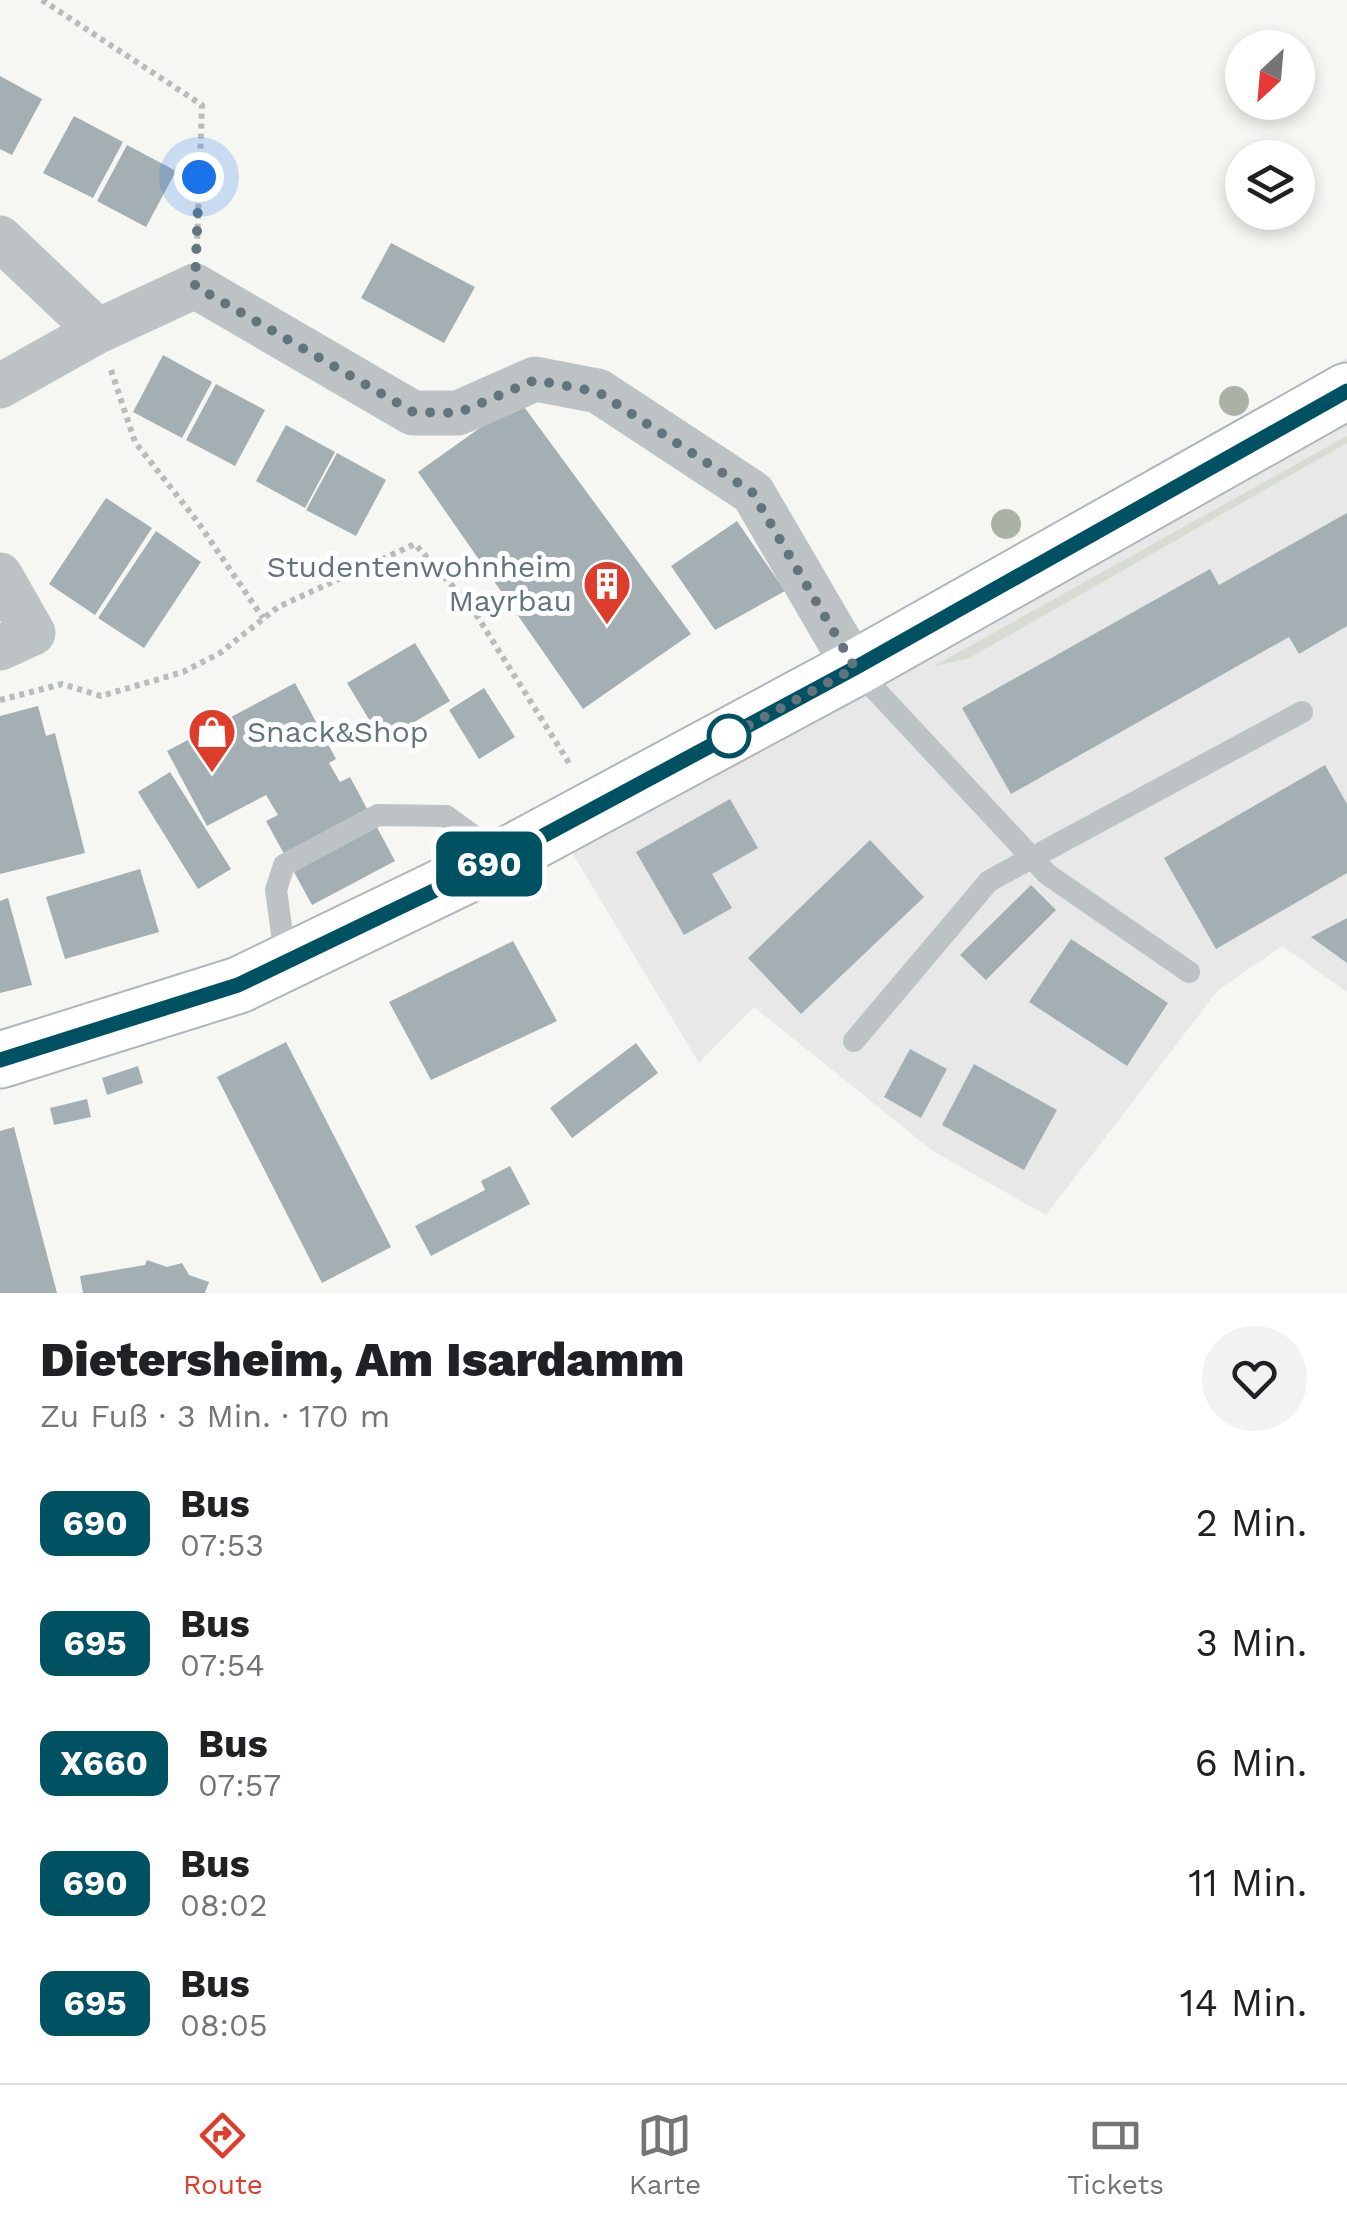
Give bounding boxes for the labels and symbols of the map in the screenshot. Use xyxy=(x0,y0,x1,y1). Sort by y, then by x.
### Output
north arrow xyxy=(1225,30,1315,120)
your location xyxy=(174,152,224,202)
place label: Studentenwohnheim Mayrbau xyxy=(267,549,572,618)
building icon: Studentenwohnheim Mayrbau xyxy=(581,558,633,626)
shop icon: Snack&Shop xyxy=(186,706,238,774)
place label: Snack&Shop xyxy=(247,714,428,749)
unlabelled marker xyxy=(708,715,750,757)
line badge: 690 xyxy=(432,832,546,896)

